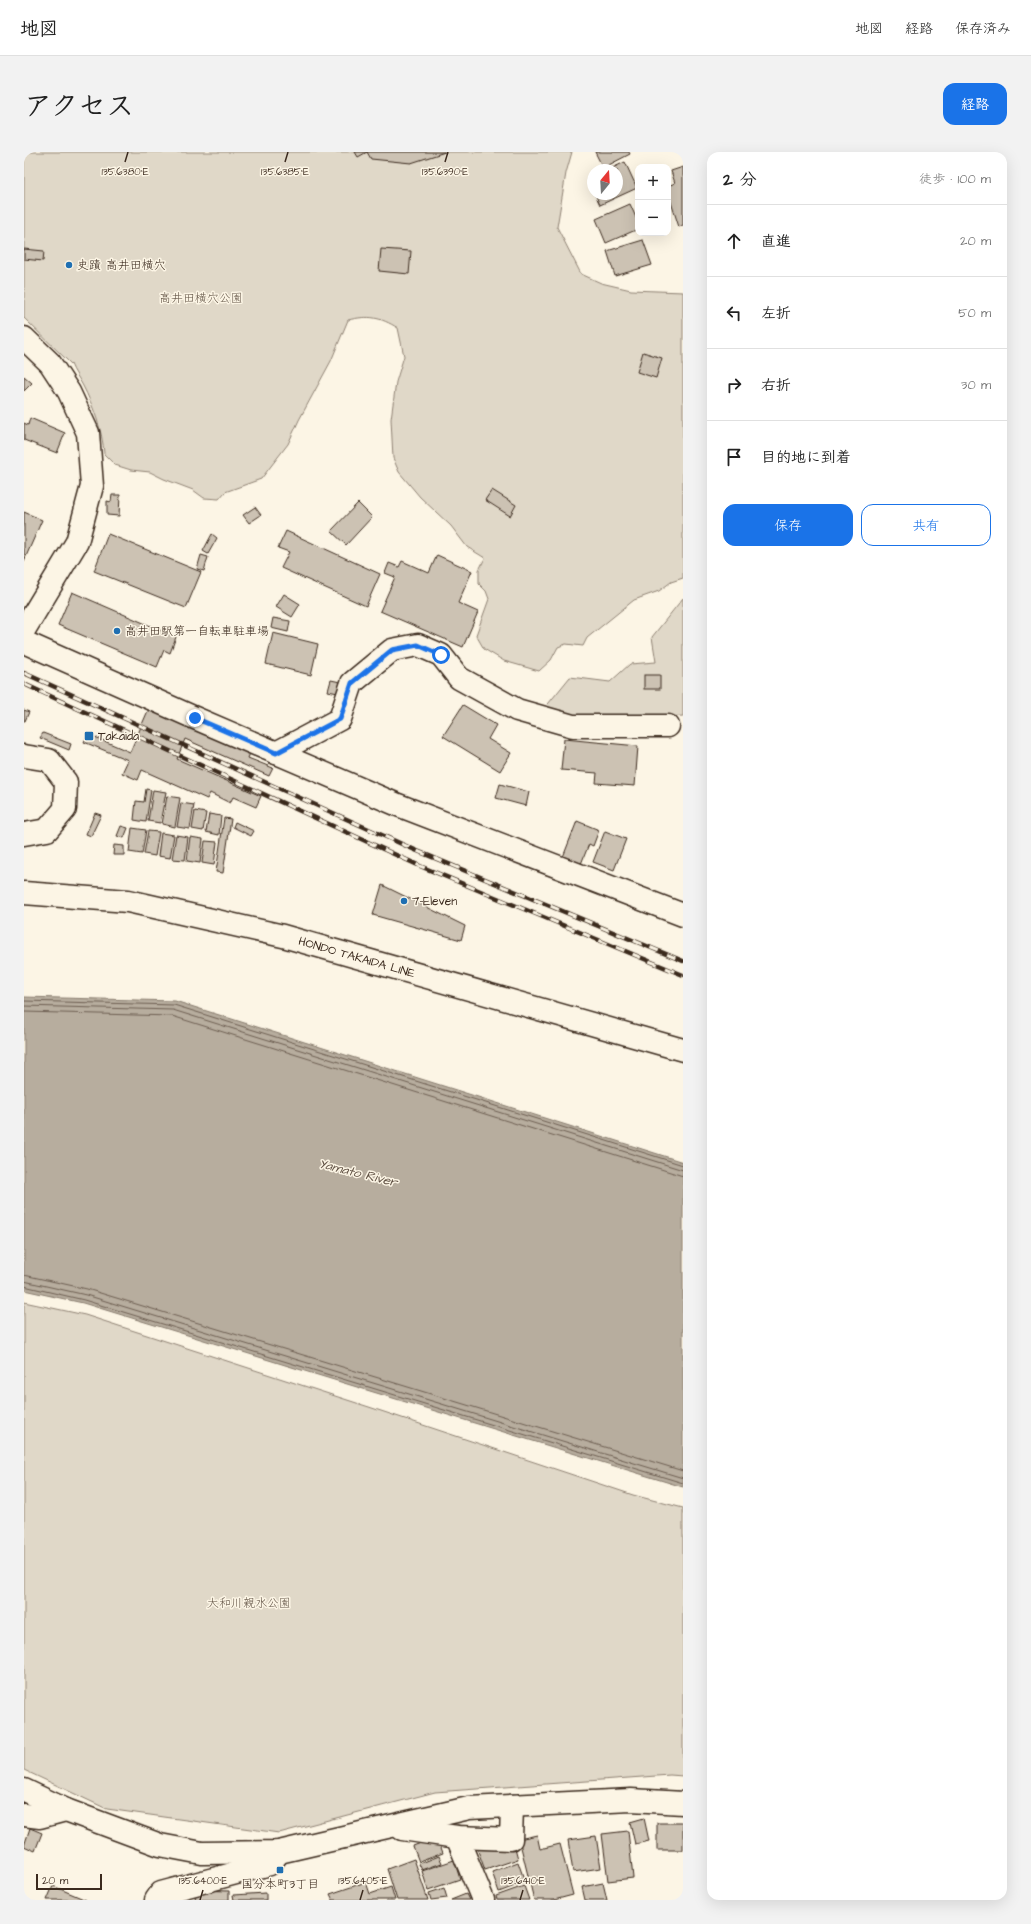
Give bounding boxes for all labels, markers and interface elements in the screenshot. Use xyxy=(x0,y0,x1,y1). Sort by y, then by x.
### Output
text: 地図 xyxy=(20,16,58,43)
text: 地図 xyxy=(855,19,883,39)
text: 経路 xyxy=(905,19,933,39)
text: 保存済み xyxy=(955,19,1011,39)
button: 経路 xyxy=(943,83,1007,125)
text: アクセス xyxy=(24,87,134,126)
north arrow xyxy=(587,164,623,200)
map controls xyxy=(635,164,671,236)
button: + xyxy=(635,164,671,200)
text: 135.6380°E xyxy=(101,165,149,179)
text: 135.6385°E xyxy=(261,165,309,179)
text: 135.6390°E xyxy=(422,165,468,179)
text: 2 分 xyxy=(723,168,757,192)
text: 徒歩 · 100 m xyxy=(919,170,991,188)
button: − xyxy=(635,200,671,236)
icon: ahead xyxy=(723,230,745,252)
text: 直進 xyxy=(761,231,791,252)
text: 20 m xyxy=(960,232,991,250)
place label: 史蹟 高井田横穴 xyxy=(77,257,166,274)
marker: 史蹟 高井田横穴 xyxy=(64,260,74,270)
park label: 高井田横穴公園 xyxy=(159,290,243,307)
icon: left xyxy=(723,302,745,324)
text: 左折 xyxy=(761,303,791,324)
text: 50 m xyxy=(958,304,991,322)
icon: right xyxy=(723,374,745,396)
text: 右折 xyxy=(761,375,791,396)
text: 30 m xyxy=(961,376,991,394)
icon: arrive xyxy=(723,446,745,468)
text: 目的地に到着 xyxy=(761,447,851,468)
button: 保存 xyxy=(723,504,853,546)
button: 共有 xyxy=(861,504,991,546)
place label: 高井田駅第一自転車駐車場 xyxy=(125,623,269,640)
marker: 高井田駅第一自転車駐車場 xyxy=(112,626,122,636)
route start xyxy=(432,646,450,664)
route end xyxy=(186,709,204,727)
place label: Takaida xyxy=(98,728,139,745)
marker: Takaida xyxy=(83,730,95,742)
place label: 7-Eleven xyxy=(412,893,457,910)
marker: 7-Eleven xyxy=(399,896,409,906)
street label: HONDO TAKAIDA LINE xyxy=(297,932,417,982)
water label: Yamato River xyxy=(317,1155,401,1192)
park label: 大和川親水公園 xyxy=(207,1595,291,1612)
marker: 国分本町3丁目 xyxy=(275,1865,285,1875)
scale bar xyxy=(36,1872,102,1891)
text: 20 m xyxy=(42,1873,68,1888)
text: 135.6400°E xyxy=(179,1874,227,1888)
text: 135.6405°E xyxy=(338,1874,388,1888)
text: 135.6410°E xyxy=(501,1874,545,1888)
place label: 国分本町3丁目 xyxy=(241,1876,319,1893)

